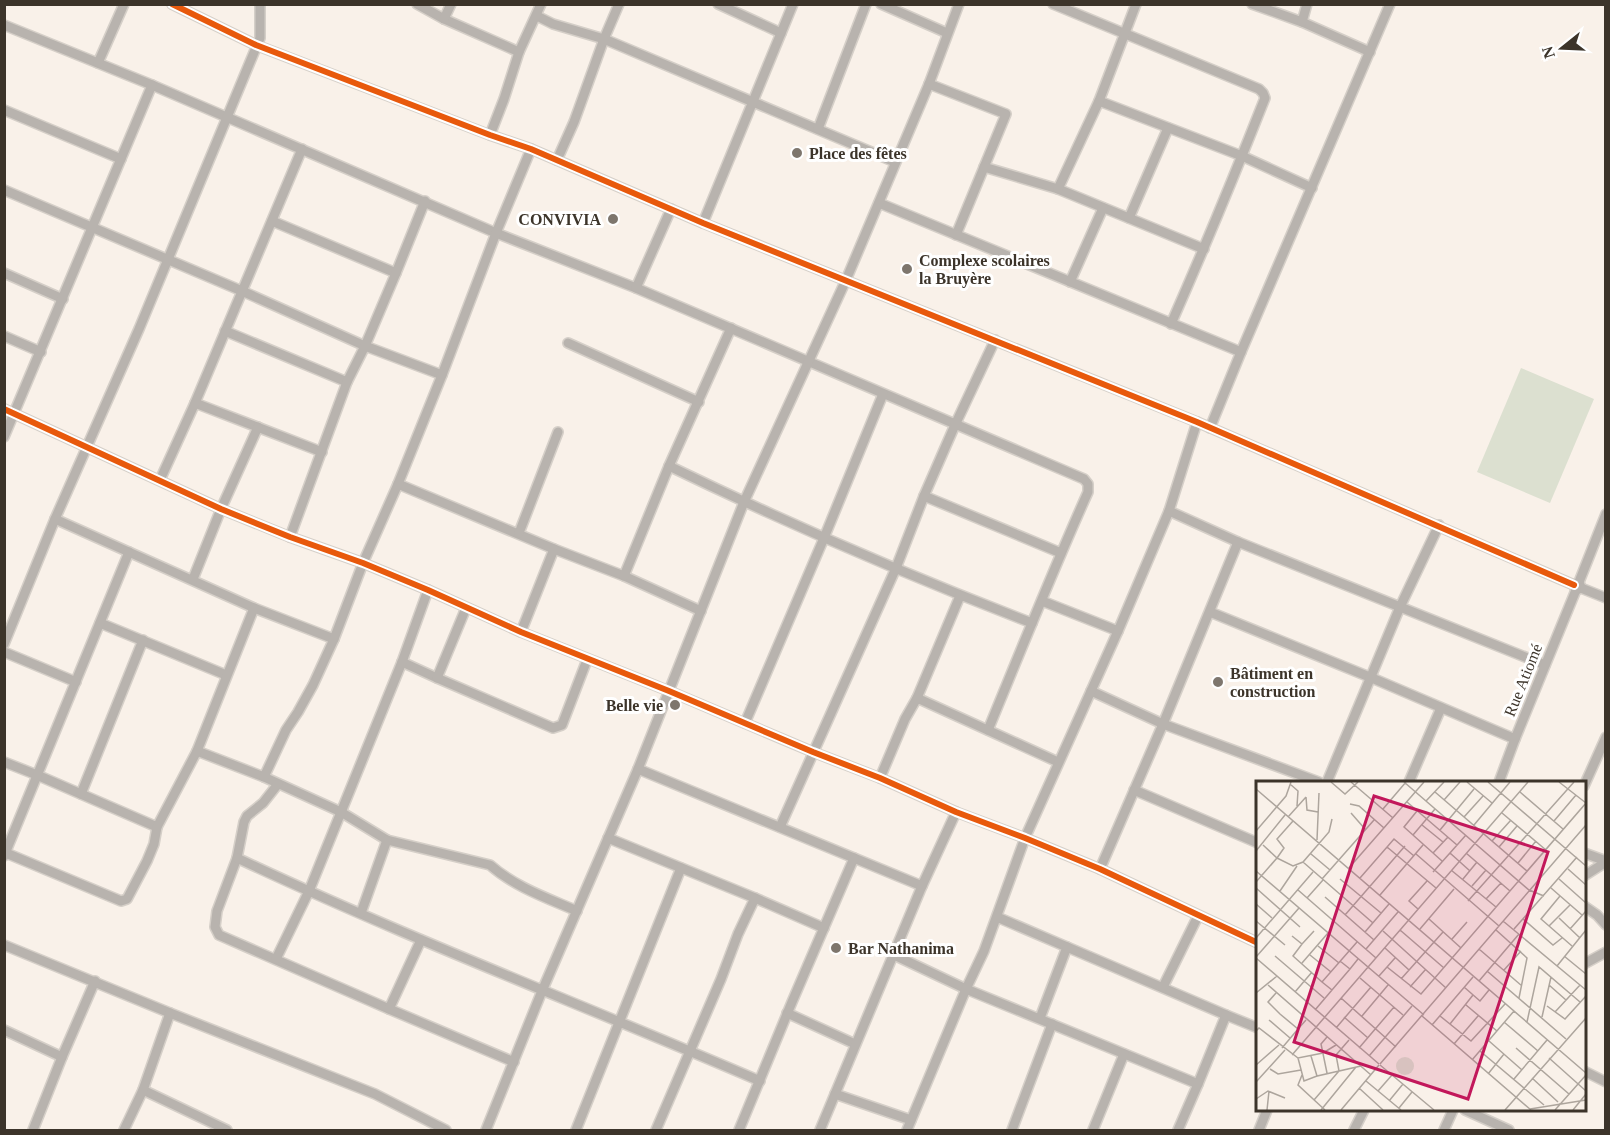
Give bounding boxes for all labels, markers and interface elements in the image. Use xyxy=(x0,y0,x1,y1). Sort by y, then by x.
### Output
north arrow xyxy=(1532,18,1592,78)
text: N xyxy=(1538,44,1558,61)
place label: Place des fêtes xyxy=(809,145,907,162)
marker: Place des fêtes xyxy=(790,146,804,160)
place label: CONVIVIA xyxy=(518,211,601,228)
marker: CONVIVIA xyxy=(606,212,620,226)
place label: Complexe scolaires la Bruyère xyxy=(919,252,1050,288)
marker: Complexe scolaires la Bruyère xyxy=(900,262,914,276)
street label: Rue Atiomé xyxy=(1501,641,1545,719)
place label: Bâtiment en construction xyxy=(1230,665,1315,700)
marker: Bâtiment en construction xyxy=(1211,675,1225,689)
place label: Belle vie xyxy=(606,697,663,714)
marker: Belle vie xyxy=(668,698,682,712)
inset map xyxy=(1256,781,1586,1111)
place label: Bar Nathanima xyxy=(848,940,954,957)
marker: Bar Nathanima xyxy=(829,941,843,955)

